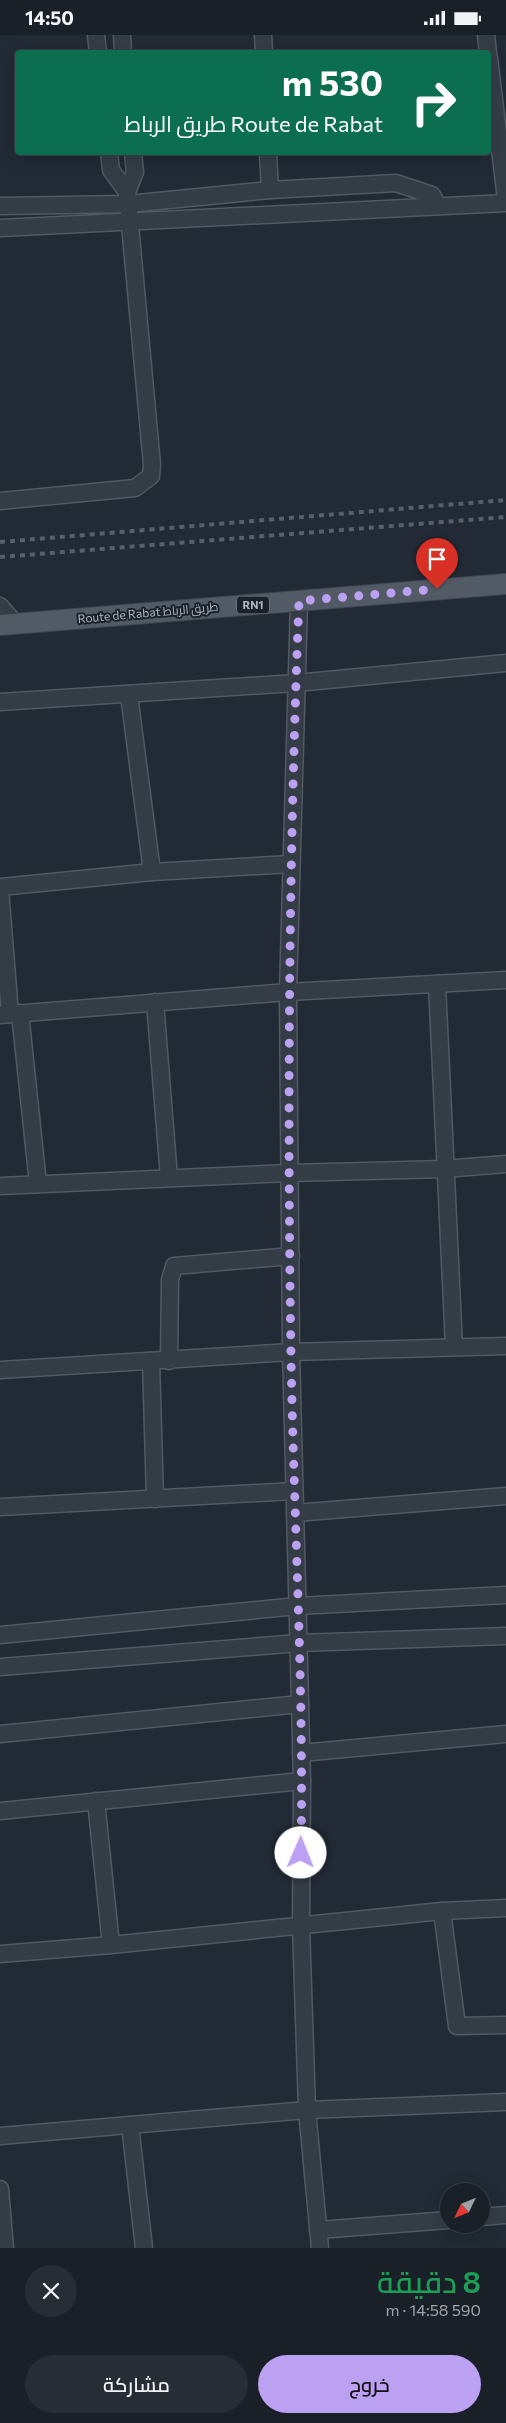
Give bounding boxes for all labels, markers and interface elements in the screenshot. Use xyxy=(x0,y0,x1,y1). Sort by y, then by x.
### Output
text: 14:50 xyxy=(25,6,74,29)
text: 530 m xyxy=(282,60,383,103)
icon: right xyxy=(401,70,466,135)
text: Route de Rabat طريق الرباط xyxy=(124,110,383,137)
pin xyxy=(416,538,458,589)
icon: arrive xyxy=(423,545,451,573)
road number: RN1 xyxy=(237,597,269,613)
street label: Route de Rabat طريق الرباط xyxy=(77,599,219,626)
position arrow xyxy=(274,1826,326,1878)
north arrow xyxy=(440,2183,490,2233)
map controls xyxy=(440,2183,490,2233)
text: 8 دقيقة xyxy=(377,2262,481,2299)
button: close xyxy=(25,2265,77,2317)
text: 590 m · 14:58 xyxy=(386,2300,481,2319)
button: مشاركة xyxy=(25,2355,248,2413)
button: خروج xyxy=(258,2355,481,2413)

